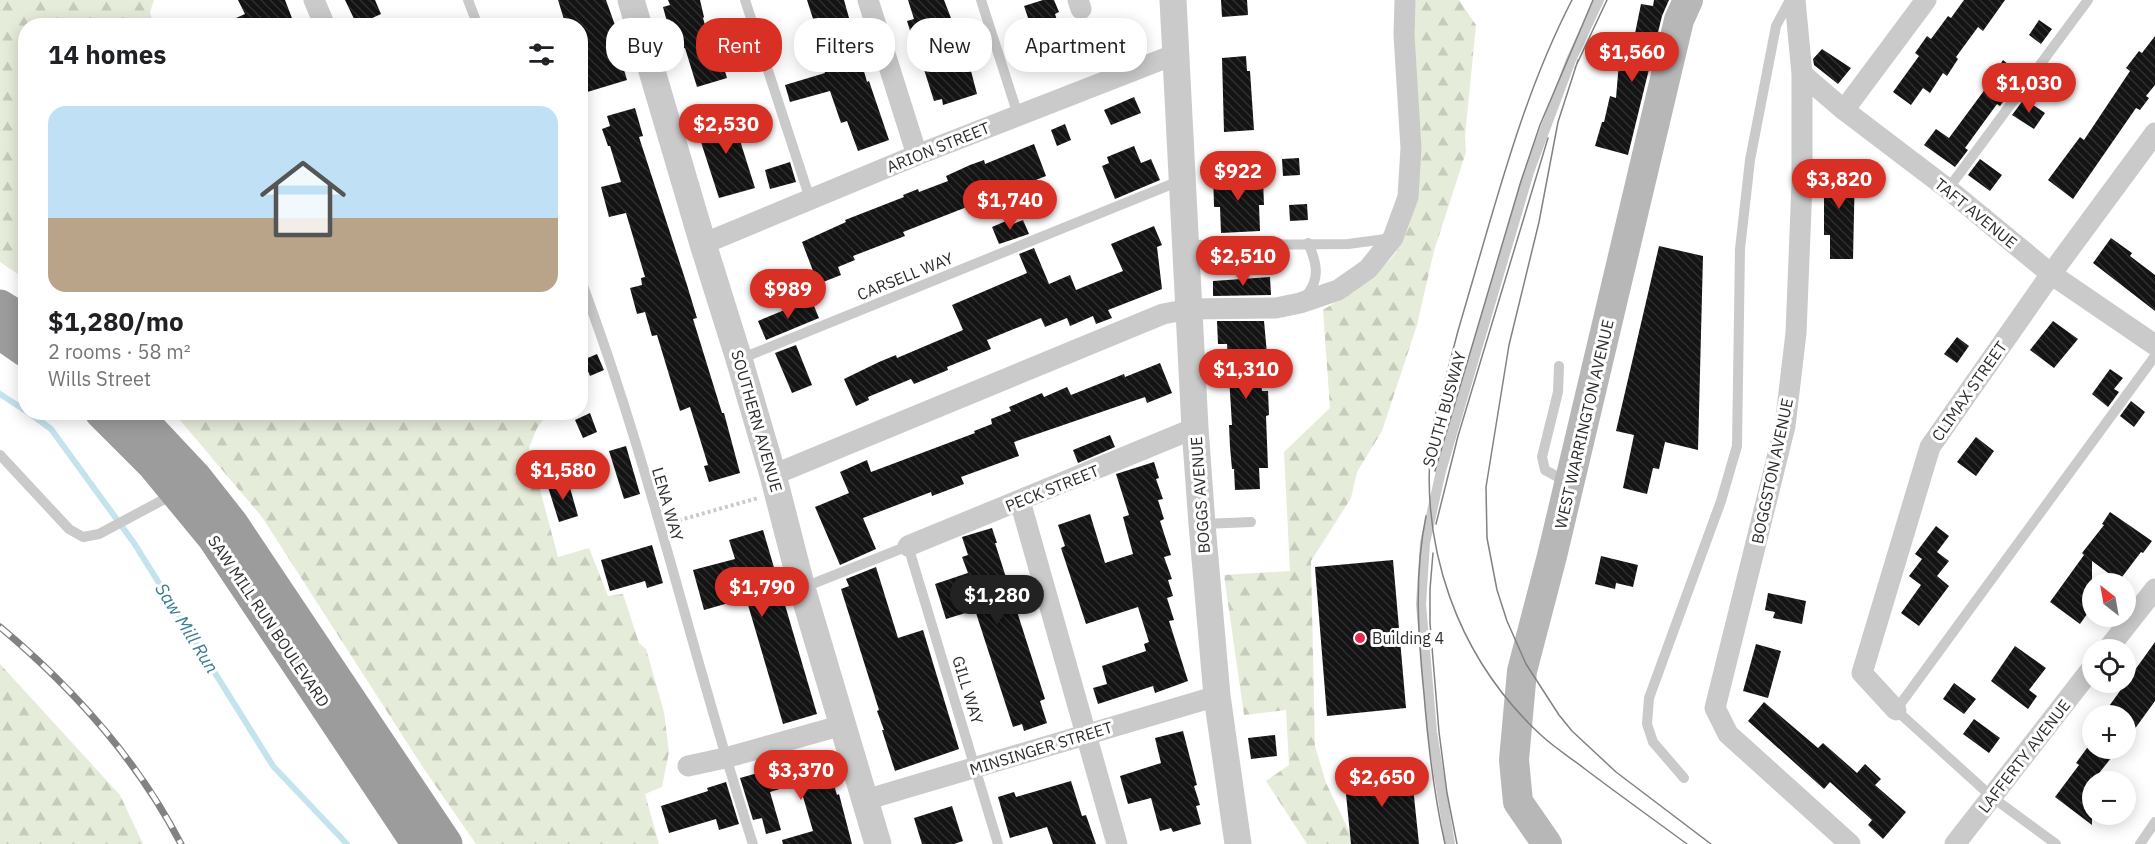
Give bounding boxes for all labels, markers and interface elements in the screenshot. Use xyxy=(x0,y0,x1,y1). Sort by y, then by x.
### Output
chip: Buy xyxy=(606,18,684,72)
chip: Rent xyxy=(696,18,782,72)
chip: Filters xyxy=(794,18,895,72)
chip: New xyxy=(907,18,992,72)
chip: Apartment xyxy=(1004,18,1147,72)
pin: $1,560 xyxy=(1583,32,1681,83)
text: 14 homes xyxy=(48,37,166,71)
icon: filters xyxy=(525,38,558,71)
text: $1,560 xyxy=(1599,38,1665,65)
pin: $1,030 xyxy=(1980,63,2078,114)
text: $1,030 xyxy=(1996,69,2062,96)
pin: $2,530 xyxy=(677,104,775,155)
text: $2,530 xyxy=(693,110,759,137)
street label: ARION STREET xyxy=(883,117,993,177)
icon: home xyxy=(249,145,357,253)
pin: $922 xyxy=(1202,151,1274,202)
text: $922 xyxy=(1214,157,1262,184)
pin: $3,820 xyxy=(1790,159,1888,210)
text: $3,820 xyxy=(1806,165,1872,192)
street label: TAFT AVENUE xyxy=(1931,174,2021,252)
pin: $1,740 xyxy=(961,180,1059,231)
text: $1,740 xyxy=(977,186,1043,213)
pin: $2,510 xyxy=(1194,236,1292,287)
text: $2,510 xyxy=(1210,242,1276,269)
street label: CARSELL WAY xyxy=(854,247,956,304)
pin: $989 xyxy=(752,269,824,320)
text: $989 xyxy=(764,275,812,302)
text: $1,280/mo xyxy=(48,304,184,338)
street label: WEST WARRINGTON AVENUE xyxy=(1550,317,1618,531)
street label: CLIMAX STREET xyxy=(1927,337,2011,445)
text: 2 rooms · 58 m² xyxy=(48,338,191,365)
street label: SOUTHERN AVENUE xyxy=(727,348,787,494)
street label: SOUTH BUSWAY xyxy=(1418,348,1470,469)
pin: $1,310 xyxy=(1197,349,1295,400)
text: $1,310 xyxy=(1213,355,1279,382)
text: Wills Street xyxy=(48,365,151,392)
street label: BOGGSTON AVENUE xyxy=(1747,396,1797,546)
street label: BOGGS AVENUE xyxy=(1186,436,1214,554)
pin: $1,580 xyxy=(514,450,612,501)
text: $1,580 xyxy=(530,456,596,483)
street label: PECK STREET xyxy=(1002,460,1102,516)
street label: LENA WAY xyxy=(648,465,688,544)
street label: SAW MILL RUN BOULEVARD xyxy=(204,531,334,711)
pin: $1,790 xyxy=(713,567,811,618)
text: $1,790 xyxy=(729,573,795,600)
north arrow xyxy=(2082,573,2136,627)
map controls xyxy=(2082,573,2136,825)
pin: $1,280 xyxy=(948,575,1046,626)
water label: Saw Mill Run xyxy=(150,579,224,677)
text: $1,280 xyxy=(964,581,1030,608)
place label: Building 4 xyxy=(1372,628,1444,648)
marker: Building 4 xyxy=(1353,631,1367,645)
button: locate xyxy=(2082,639,2136,693)
street label: GILL WAY xyxy=(948,653,988,727)
street label: LAFFERTY AVENUE xyxy=(1974,695,2074,817)
button: + xyxy=(2082,705,2136,759)
street label: MINSINGER STREET xyxy=(967,717,1115,779)
pin: $3,370 xyxy=(752,750,850,801)
text: $3,370 xyxy=(768,756,834,783)
pin: $2,650 xyxy=(1333,757,1431,808)
text: $2,650 xyxy=(1349,763,1415,790)
button: − xyxy=(2082,771,2136,825)

